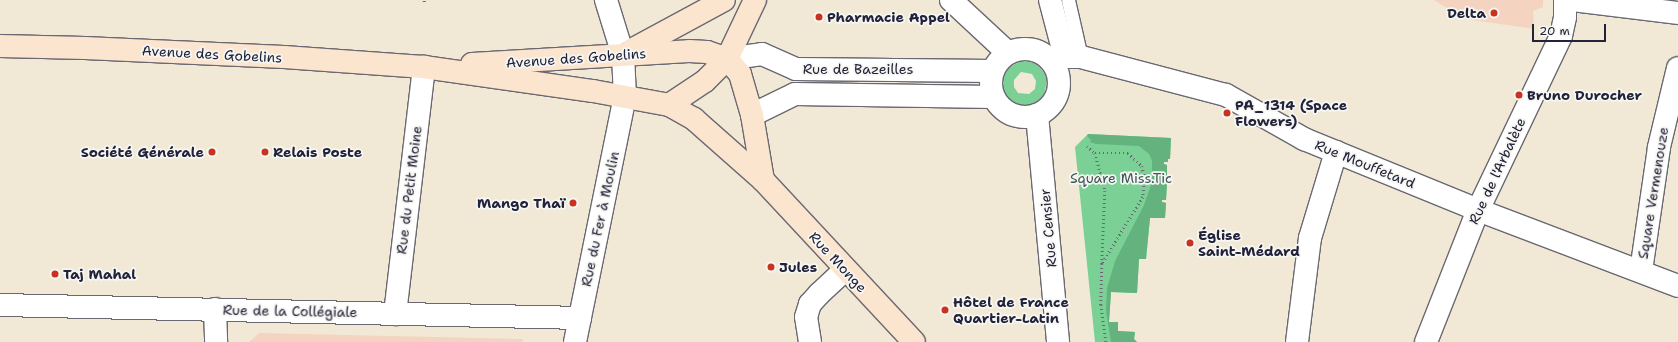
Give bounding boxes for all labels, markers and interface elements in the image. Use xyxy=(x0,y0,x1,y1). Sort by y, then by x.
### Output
place label: Delta xyxy=(1447,5,1486,21)
marker: Delta xyxy=(1489,8,1499,18)
place label: Pharmacie Appel xyxy=(827,9,950,25)
marker: Pharmacie Appel xyxy=(814,12,824,22)
scale bar xyxy=(1534,16,1608,42)
text: 20 m xyxy=(1539,23,1570,39)
street label: Avenue des Gobelins xyxy=(141,42,283,66)
street label: Avenue des Gobelins xyxy=(505,45,647,71)
street label: Rue de Bazeilles xyxy=(803,61,913,77)
place label: Bruno Durocher xyxy=(1527,87,1642,103)
marker: Bruno Durocher xyxy=(1514,90,1524,100)
place label: PA_1314 (Space Flowers) xyxy=(1235,97,1347,130)
marker: PA_1314 (Space Flowers) xyxy=(1222,108,1232,118)
street label: Rue de l'Arbalète xyxy=(1465,115,1529,227)
street label: Rue du Petit Moine xyxy=(393,125,425,255)
street label: Square Vermenouze xyxy=(1634,126,1672,260)
street label: Rue Mouffetard xyxy=(1312,136,1418,192)
place label: Société Générale xyxy=(81,144,204,160)
place label: Relais Poste xyxy=(273,144,362,160)
marker: Société Générale xyxy=(207,147,217,157)
marker: Relais Poste xyxy=(260,147,270,157)
street label: Rue du Fer à Moulin xyxy=(577,150,623,288)
park label: Square Miss.Tic xyxy=(1070,170,1172,186)
street label: Rue Censier xyxy=(1036,188,1060,268)
place label: Mango Thaï xyxy=(477,195,565,211)
marker: Mango Thaï xyxy=(568,198,578,208)
place label: Église Saint-Médard xyxy=(1198,227,1300,260)
street label: Rue Monge xyxy=(806,228,870,296)
marker: Église Saint-Médard xyxy=(1185,238,1195,248)
place label: Jules xyxy=(779,259,817,275)
marker: Jules xyxy=(766,262,776,272)
place label: Taj Mahal xyxy=(63,266,136,282)
marker: Taj Mahal xyxy=(50,269,60,279)
place label: Hôtel de France Quartier-Latin xyxy=(953,294,1069,326)
street label: Rue de la Collégiale xyxy=(223,301,357,321)
marker: Hôtel de France Quartier-Latin xyxy=(940,305,950,315)

